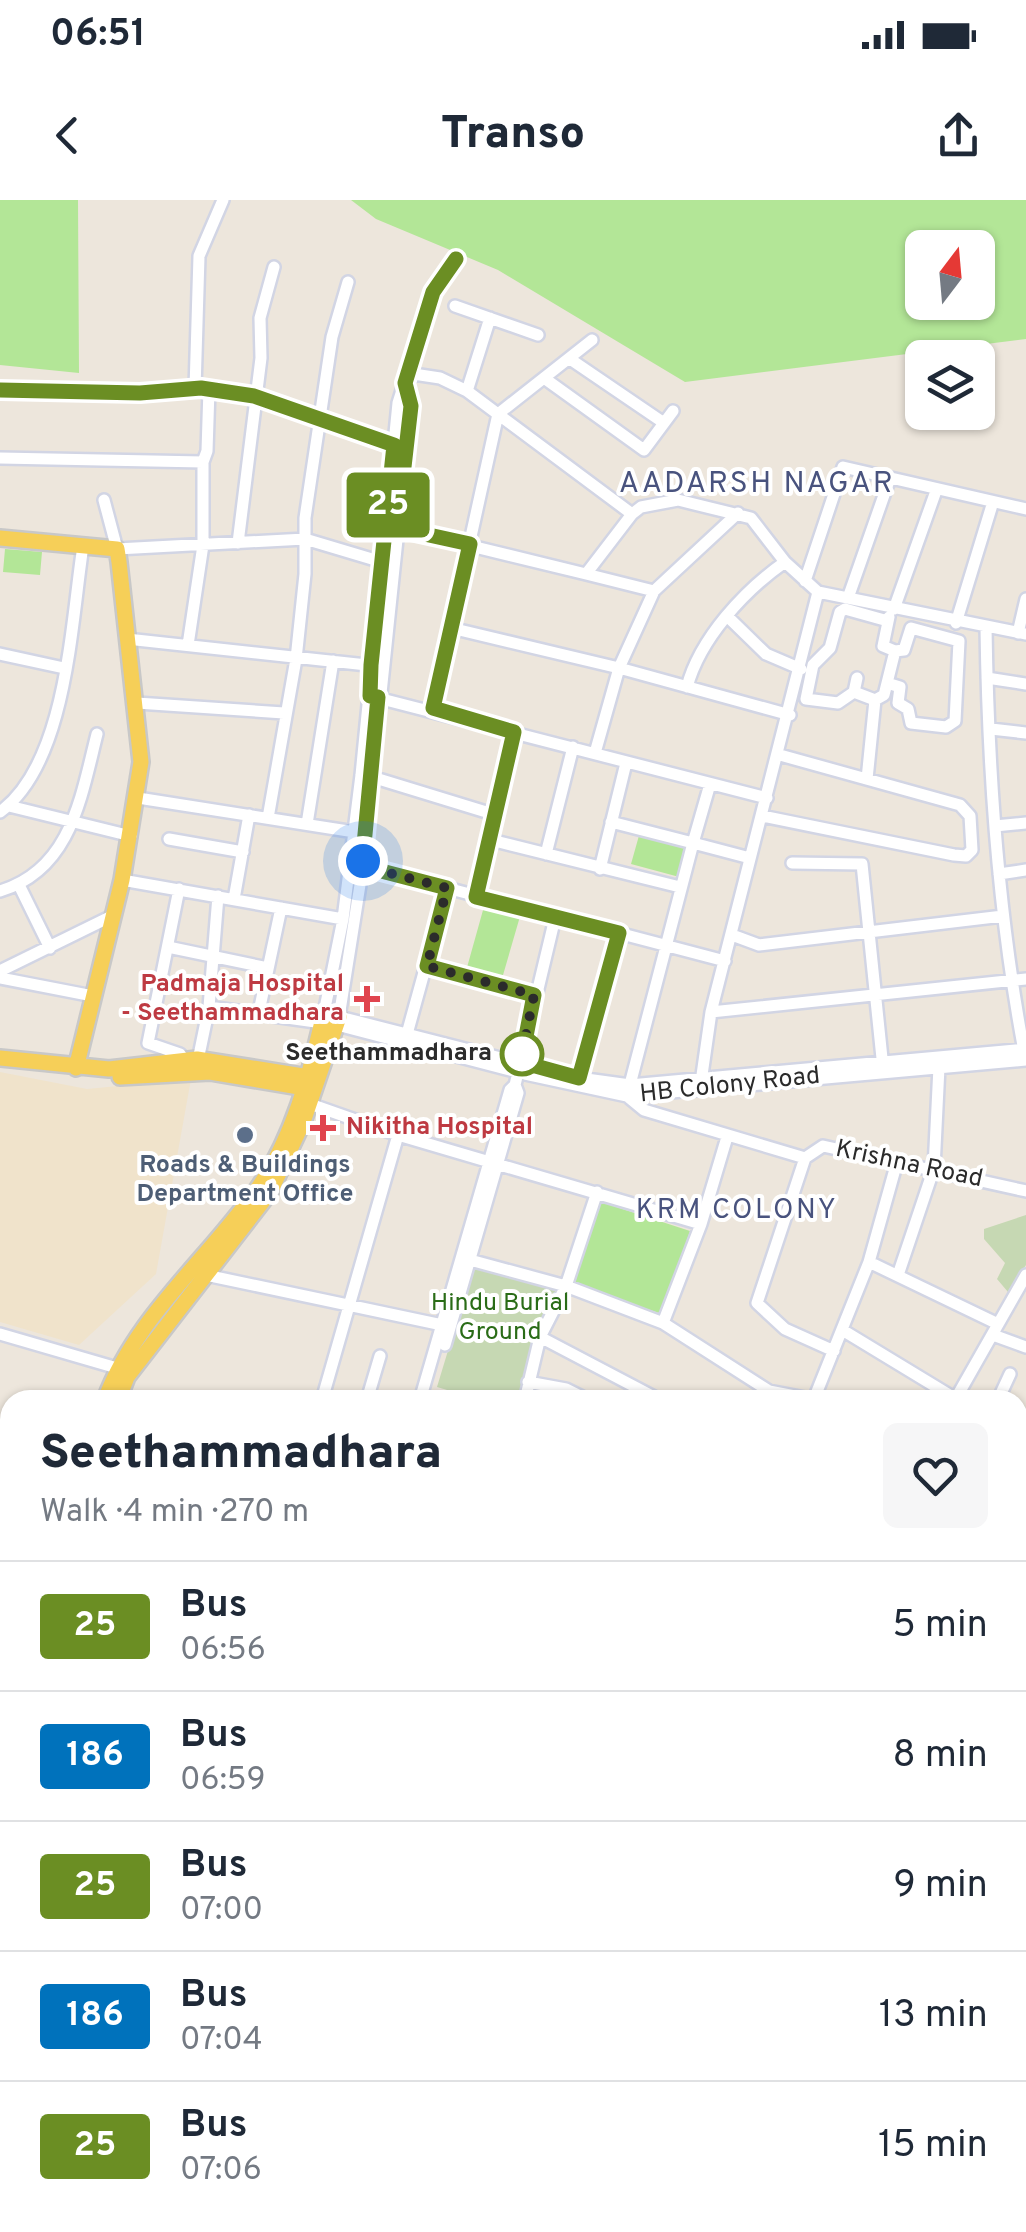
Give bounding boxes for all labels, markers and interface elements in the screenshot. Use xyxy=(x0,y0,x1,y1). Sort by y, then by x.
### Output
text: 06:51 xyxy=(50,11,146,60)
text: Transo xyxy=(441,107,585,164)
icon: back xyxy=(40,108,95,163)
icon: share xyxy=(931,108,986,163)
north arrow xyxy=(905,230,995,320)
map controls xyxy=(905,230,995,430)
button: layers xyxy=(905,340,995,430)
district label: AADARSH NAGAR xyxy=(619,466,895,503)
line badge: 25 xyxy=(343,472,433,538)
text: 25 xyxy=(367,483,409,527)
your location xyxy=(338,836,388,886)
place label: Padmaja Hospital - Seethammadhara xyxy=(121,969,344,1030)
marker: Padmaja Hospital - Seethammadhara xyxy=(354,986,380,1012)
marker: Seethammadhara xyxy=(501,1033,543,1075)
place label: Seethammadhara xyxy=(285,1038,492,1070)
street label: HB Colony Road xyxy=(638,1061,822,1111)
place label: Nikitha Hospital xyxy=(346,1112,533,1144)
marker: Nikitha Hospital xyxy=(310,1115,336,1141)
marker: Roads & Buildings Department Office xyxy=(234,1124,256,1146)
street label: Krishna Road xyxy=(832,1134,986,1196)
place label: Roads & Buildings Department Office xyxy=(137,1150,353,1211)
district label: KRM COLONY xyxy=(636,1193,838,1229)
park label: Hindu Burial Ground xyxy=(431,1288,569,1349)
button: heart xyxy=(883,1423,988,1528)
text: Seethammadhara xyxy=(40,1425,442,1485)
text: Walk · 4 min · 270 m xyxy=(40,1493,309,1533)
text: Bus xyxy=(180,1582,247,1631)
text: 5 min xyxy=(892,1602,988,1651)
text: 25 xyxy=(74,1604,116,1648)
text: 06:56 xyxy=(180,1631,266,1671)
text: Bus xyxy=(180,1712,247,1761)
text: 8 min xyxy=(893,1732,988,1781)
text: 186 xyxy=(66,1734,124,1778)
text: 06:59 xyxy=(180,1761,266,1801)
text: Bus xyxy=(180,1842,247,1891)
text: 9 min xyxy=(893,1862,988,1911)
text: 25 xyxy=(74,1864,116,1908)
text: 07:00 xyxy=(180,1891,263,1931)
text: Bus xyxy=(180,1972,247,2021)
text: 13 min xyxy=(879,1992,988,2041)
text: 186 xyxy=(66,1994,124,2038)
text: 07:04 xyxy=(180,2021,263,2061)
text: Bus xyxy=(180,2102,247,2151)
text: 15 min xyxy=(878,2122,988,2171)
text: 25 xyxy=(74,2124,116,2168)
text: 07:06 xyxy=(180,2151,262,2191)

